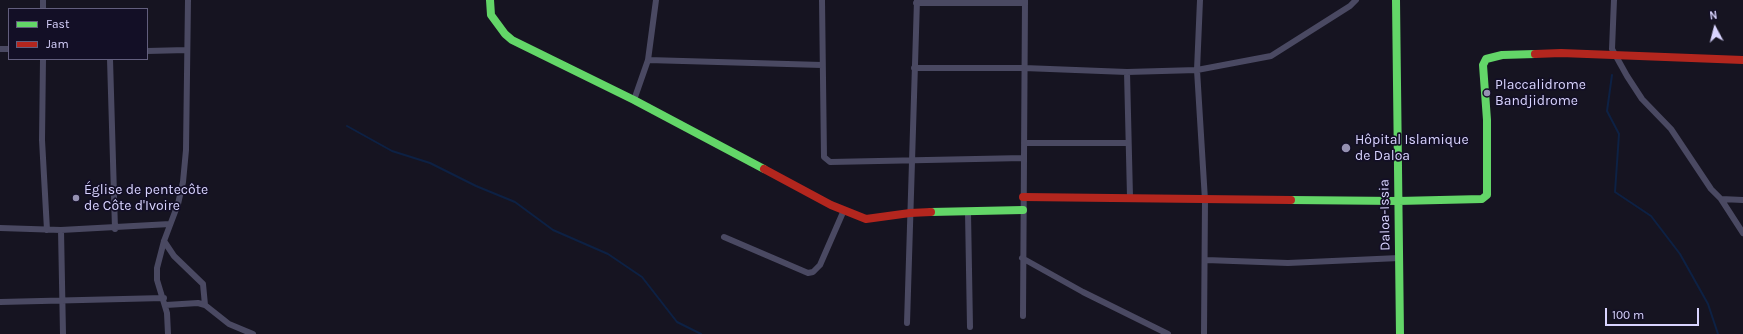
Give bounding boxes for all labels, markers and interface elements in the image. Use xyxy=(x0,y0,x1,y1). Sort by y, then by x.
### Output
legend xyxy=(8,8,148,60)
north arrow xyxy=(1695,8,1735,48)
text: N xyxy=(1709,9,1718,23)
text: Fast xyxy=(46,17,69,31)
text: Jam xyxy=(46,37,69,51)
place label: Placcalidrome Bandjidrome xyxy=(1495,77,1586,110)
marker: Placcalidrome Bandjidrome xyxy=(1482,88,1492,98)
place label: Hôpital Islamique de Daloa xyxy=(1355,132,1469,164)
marker: Hôpital Islamique de Daloa xyxy=(1340,142,1352,154)
street label: Daloa-Issia xyxy=(1376,179,1394,251)
place label: Église de pentecôte de Côte d'Ivoire xyxy=(84,182,208,214)
marker: Église de pentecôte de Côte d'Ivoire xyxy=(71,193,81,203)
scale bar xyxy=(1607,300,1701,326)
text: 100 m xyxy=(1612,308,1644,322)

